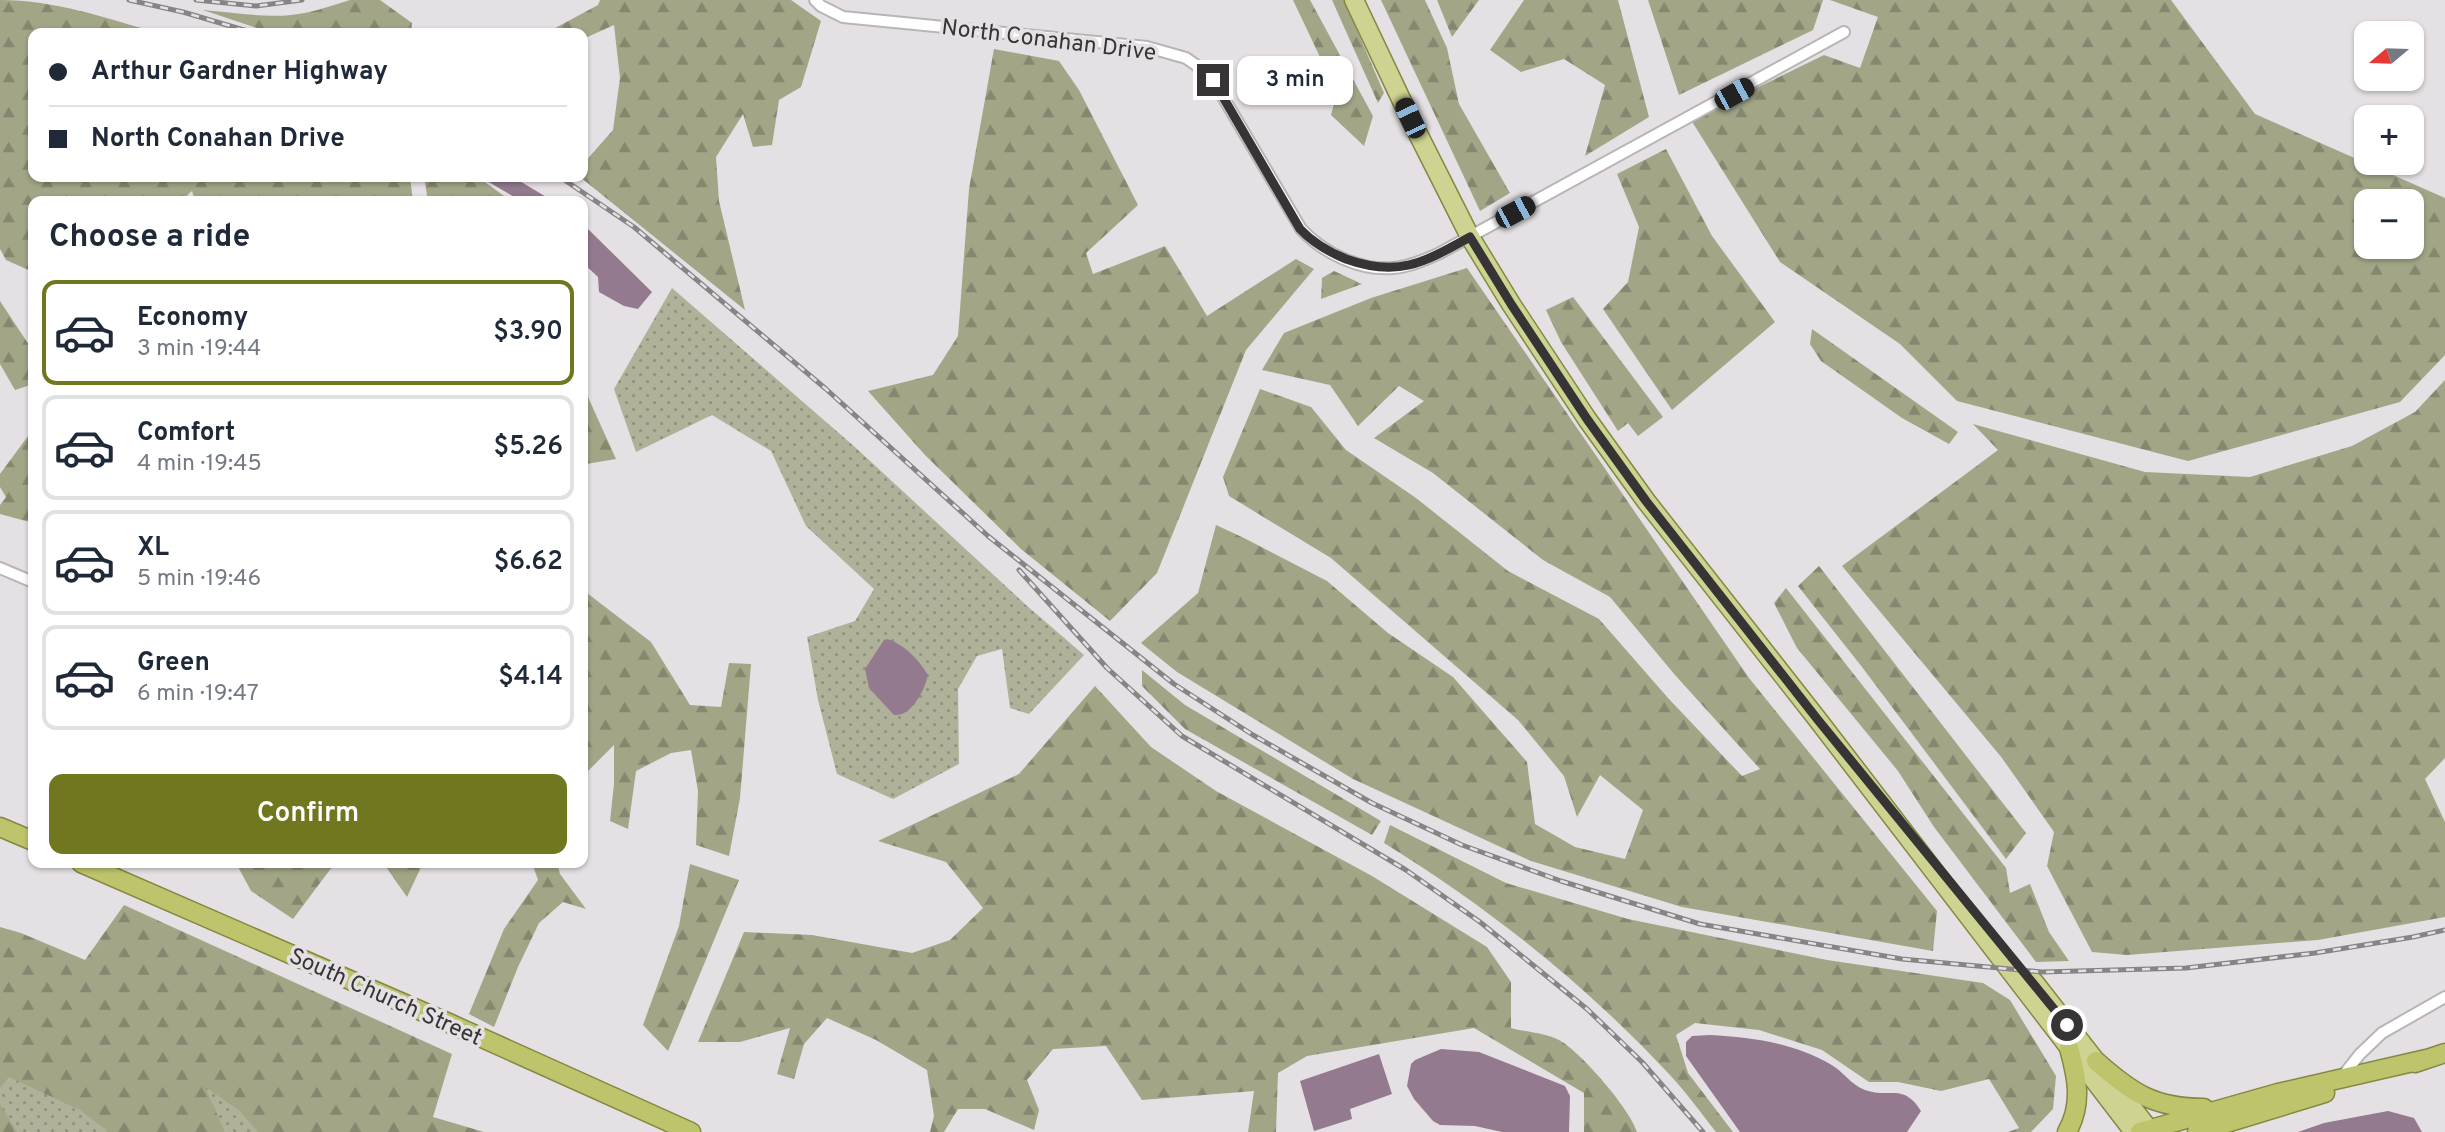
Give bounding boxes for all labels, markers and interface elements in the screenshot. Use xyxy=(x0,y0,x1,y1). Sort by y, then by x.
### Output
street label: North Conahan Drive xyxy=(940,14,1158,69)
north arrow xyxy=(2354,21,2424,91)
map controls xyxy=(2354,21,2424,259)
text: Arthur Gardner Highway xyxy=(91,56,388,89)
callout: 3 min xyxy=(1238,56,1353,104)
route end xyxy=(1197,64,1229,96)
text: 3 min xyxy=(1265,66,1325,95)
car xyxy=(1711,75,1758,113)
car xyxy=(1392,95,1429,141)
button: + xyxy=(2354,105,2424,175)
text: North Conahan Drive xyxy=(91,123,345,156)
button: − xyxy=(2354,189,2424,259)
car xyxy=(1492,193,1539,231)
text: Choose a ride xyxy=(49,218,250,258)
icon: car xyxy=(53,301,116,364)
text: Economy xyxy=(137,302,248,335)
text: $3.90 xyxy=(493,316,563,349)
text: 3 min · 19:44 xyxy=(137,335,261,364)
icon: car xyxy=(53,416,116,479)
text: Comfort xyxy=(137,417,235,450)
text: $5.26 xyxy=(494,431,563,464)
text: 4 min · 19:45 xyxy=(137,450,262,479)
icon: car xyxy=(53,531,116,594)
text: XL xyxy=(137,532,169,565)
text: $6.62 xyxy=(494,546,563,579)
text: 5 min · 19:46 xyxy=(137,565,261,594)
icon: car xyxy=(53,646,116,709)
text: Green xyxy=(137,647,210,680)
text: $4.14 xyxy=(498,661,563,694)
text: 6 min · 19:47 xyxy=(137,680,259,709)
button: Confirm xyxy=(49,774,567,854)
street label: South Church Street xyxy=(284,943,486,1054)
route start xyxy=(2051,1009,2083,1041)

